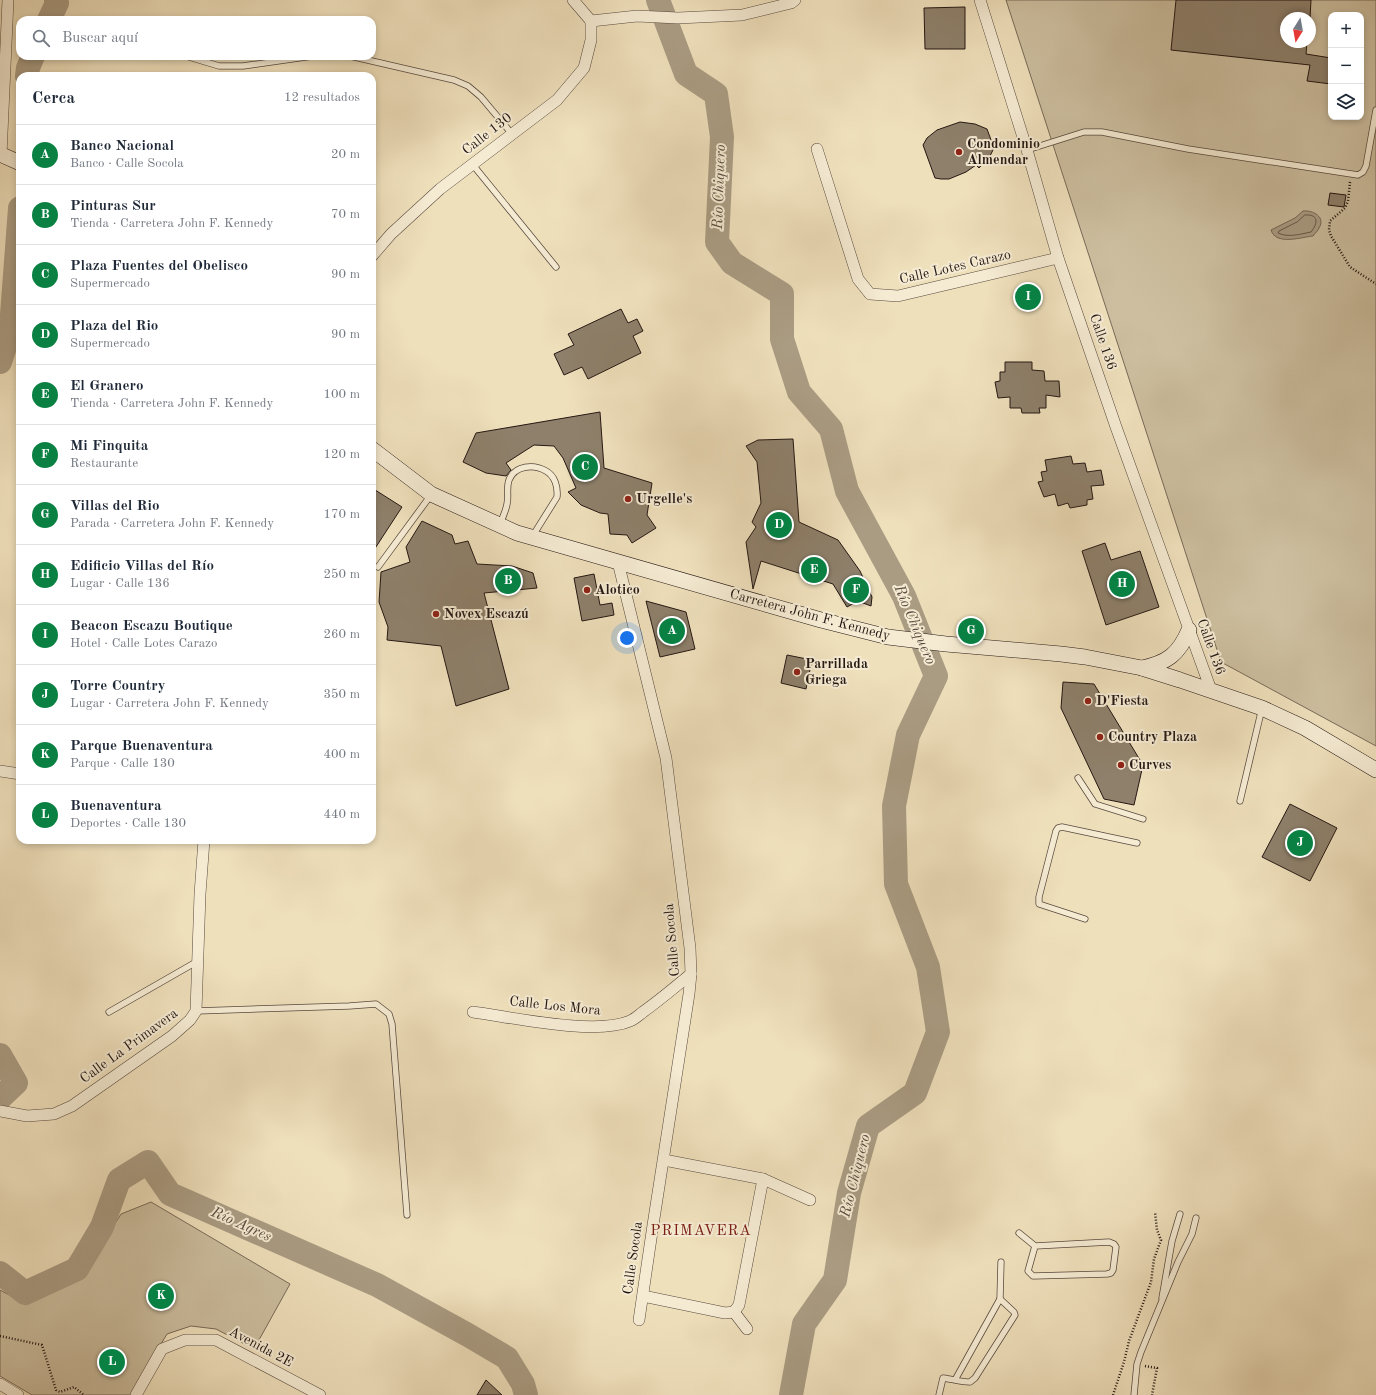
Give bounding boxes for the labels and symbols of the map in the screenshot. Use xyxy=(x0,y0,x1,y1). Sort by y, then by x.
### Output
north arrow xyxy=(1280,12,1316,48)
street label: Calle 130 xyxy=(460,110,514,158)
place label: Condominio Almendar xyxy=(967,137,1040,167)
water label: Río Chiquero xyxy=(711,144,729,231)
marker: Condominio Almendar xyxy=(954,147,964,157)
street label: Calle Lotes Carazo xyxy=(898,247,1012,287)
pin: I xyxy=(1015,282,1041,312)
street label: Calle 136 xyxy=(1087,312,1119,372)
pin: C xyxy=(572,452,598,482)
place label: Urgelle's xyxy=(636,492,692,506)
marker: Urgelle's xyxy=(623,494,633,504)
pin: D xyxy=(766,510,792,540)
pin: E xyxy=(801,555,827,585)
pin: B xyxy=(495,566,521,596)
pin: H xyxy=(1109,569,1135,599)
pin: F xyxy=(843,575,869,605)
water label: Río Chiquero xyxy=(890,582,938,667)
place label: Alotico xyxy=(595,583,640,597)
marker: Alotico xyxy=(582,585,592,595)
street label: Carretera John F. Kennedy xyxy=(728,585,892,645)
place label: Novex Escazú xyxy=(444,607,529,621)
marker: Novex Escazú xyxy=(431,609,441,619)
pin: A xyxy=(659,616,685,646)
pin: G xyxy=(958,616,984,646)
street label: Calle 136 xyxy=(1194,617,1228,677)
your location xyxy=(617,628,637,648)
place label: Parrillada Griega xyxy=(805,657,868,687)
marker: Parrillada Griega xyxy=(792,667,802,677)
place label: D'Fiesta xyxy=(1096,694,1149,708)
marker: D'Fiesta xyxy=(1083,696,1093,706)
place label: Country Plaza xyxy=(1108,730,1197,744)
marker: Country Plaza xyxy=(1095,732,1105,742)
place label: Curves xyxy=(1129,758,1171,772)
marker: Curves xyxy=(1116,760,1126,770)
pin: J xyxy=(1287,828,1313,858)
street label: Calle Socola xyxy=(662,903,682,977)
street label: Calle Los Mora xyxy=(509,994,601,1018)
street label: Calle La Primavera xyxy=(78,1006,180,1086)
water label: Río Chiquero xyxy=(838,1133,874,1220)
water label: Río Agres xyxy=(208,1205,273,1245)
street label: Calle Socola xyxy=(621,1221,645,1295)
district label: PRIMAVERA xyxy=(650,1224,752,1239)
pin: K xyxy=(148,1281,174,1311)
street label: Avenida 2E xyxy=(227,1324,295,1370)
pin: L xyxy=(99,1347,125,1377)

